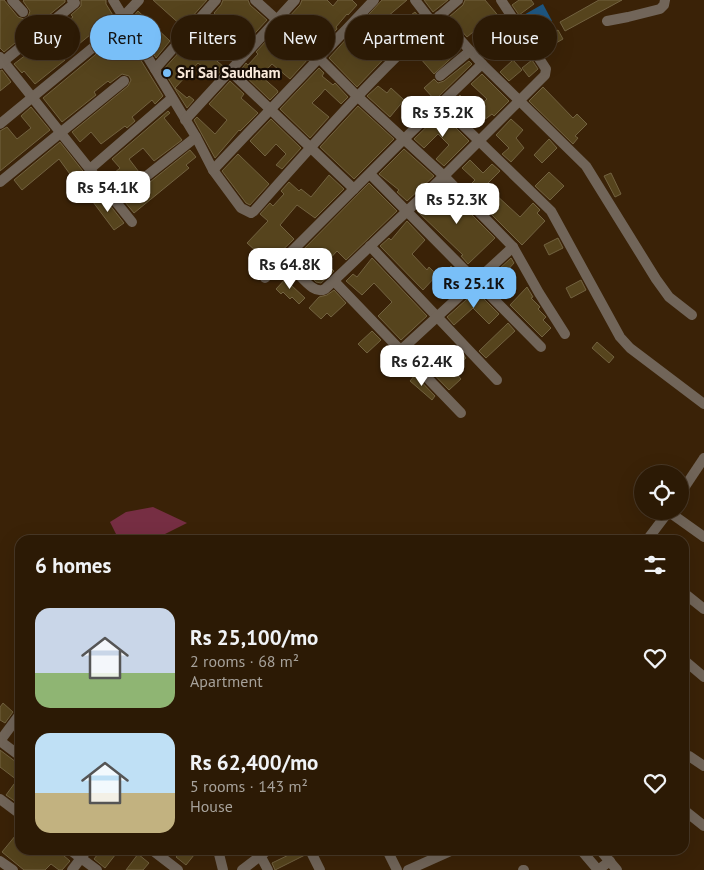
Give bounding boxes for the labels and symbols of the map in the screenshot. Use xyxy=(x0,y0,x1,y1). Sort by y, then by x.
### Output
place label: Sri Sai Saudham xyxy=(177,63,281,82)
marker: Sri Sai Saudham xyxy=(161,67,173,79)
pin: Rs 35.2K xyxy=(391,96,495,138)
pin: Rs 54.1K xyxy=(56,170,160,213)
pin: Rs 52.3K xyxy=(405,182,509,225)
pin: Rs 64.8K xyxy=(238,248,342,290)
pin: Rs 25.1K xyxy=(422,266,526,309)
pin: Rs 62.4K xyxy=(370,344,474,387)

